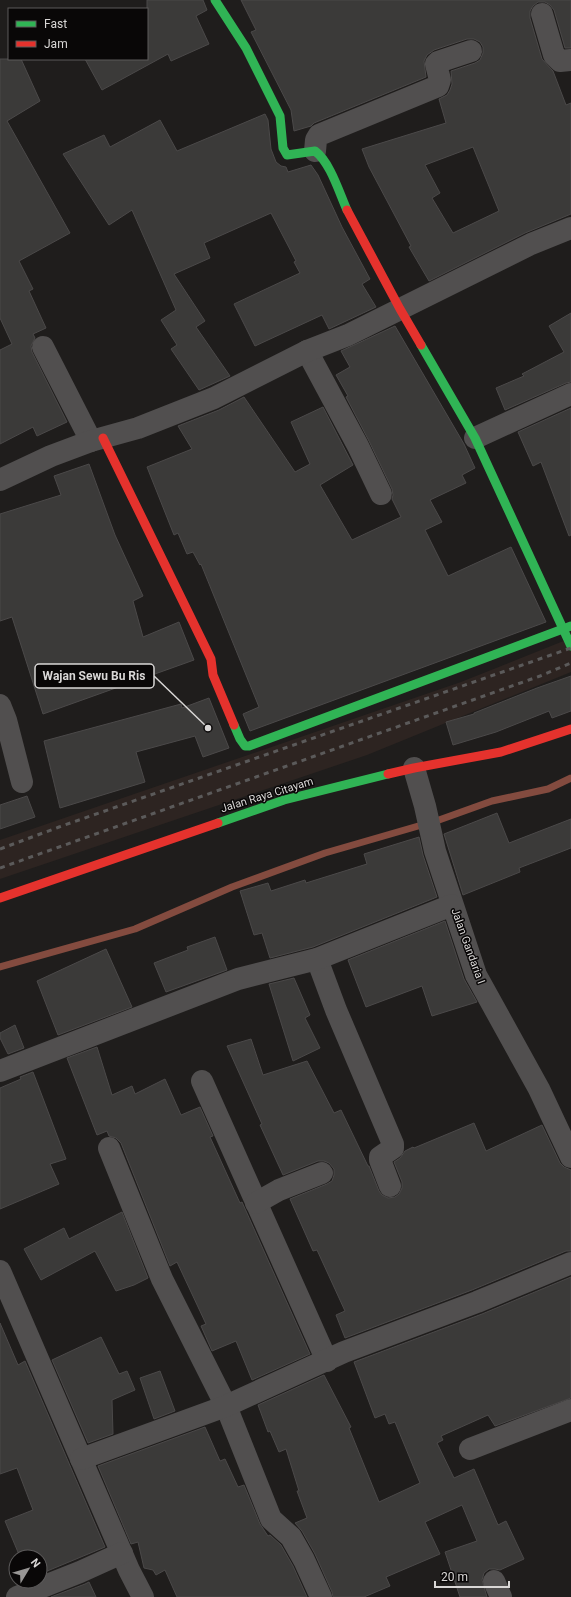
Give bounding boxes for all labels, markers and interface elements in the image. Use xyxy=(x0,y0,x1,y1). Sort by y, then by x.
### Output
legend xyxy=(8,8,148,60)
text: Fast xyxy=(44,17,67,31)
text: Jam xyxy=(44,37,68,51)
callout: Wajan Sewu Bu Ris xyxy=(35,664,154,688)
text: Wajan Sewu Bu Ris xyxy=(43,669,145,683)
street label: Jalan Raya Citayam xyxy=(219,775,315,815)
street label: Jalan Gandaria I xyxy=(448,906,488,986)
north arrow xyxy=(8,1549,48,1589)
text: N xyxy=(28,1556,43,1570)
scale bar xyxy=(435,1563,509,1589)
text: 20 m xyxy=(441,1570,468,1584)

